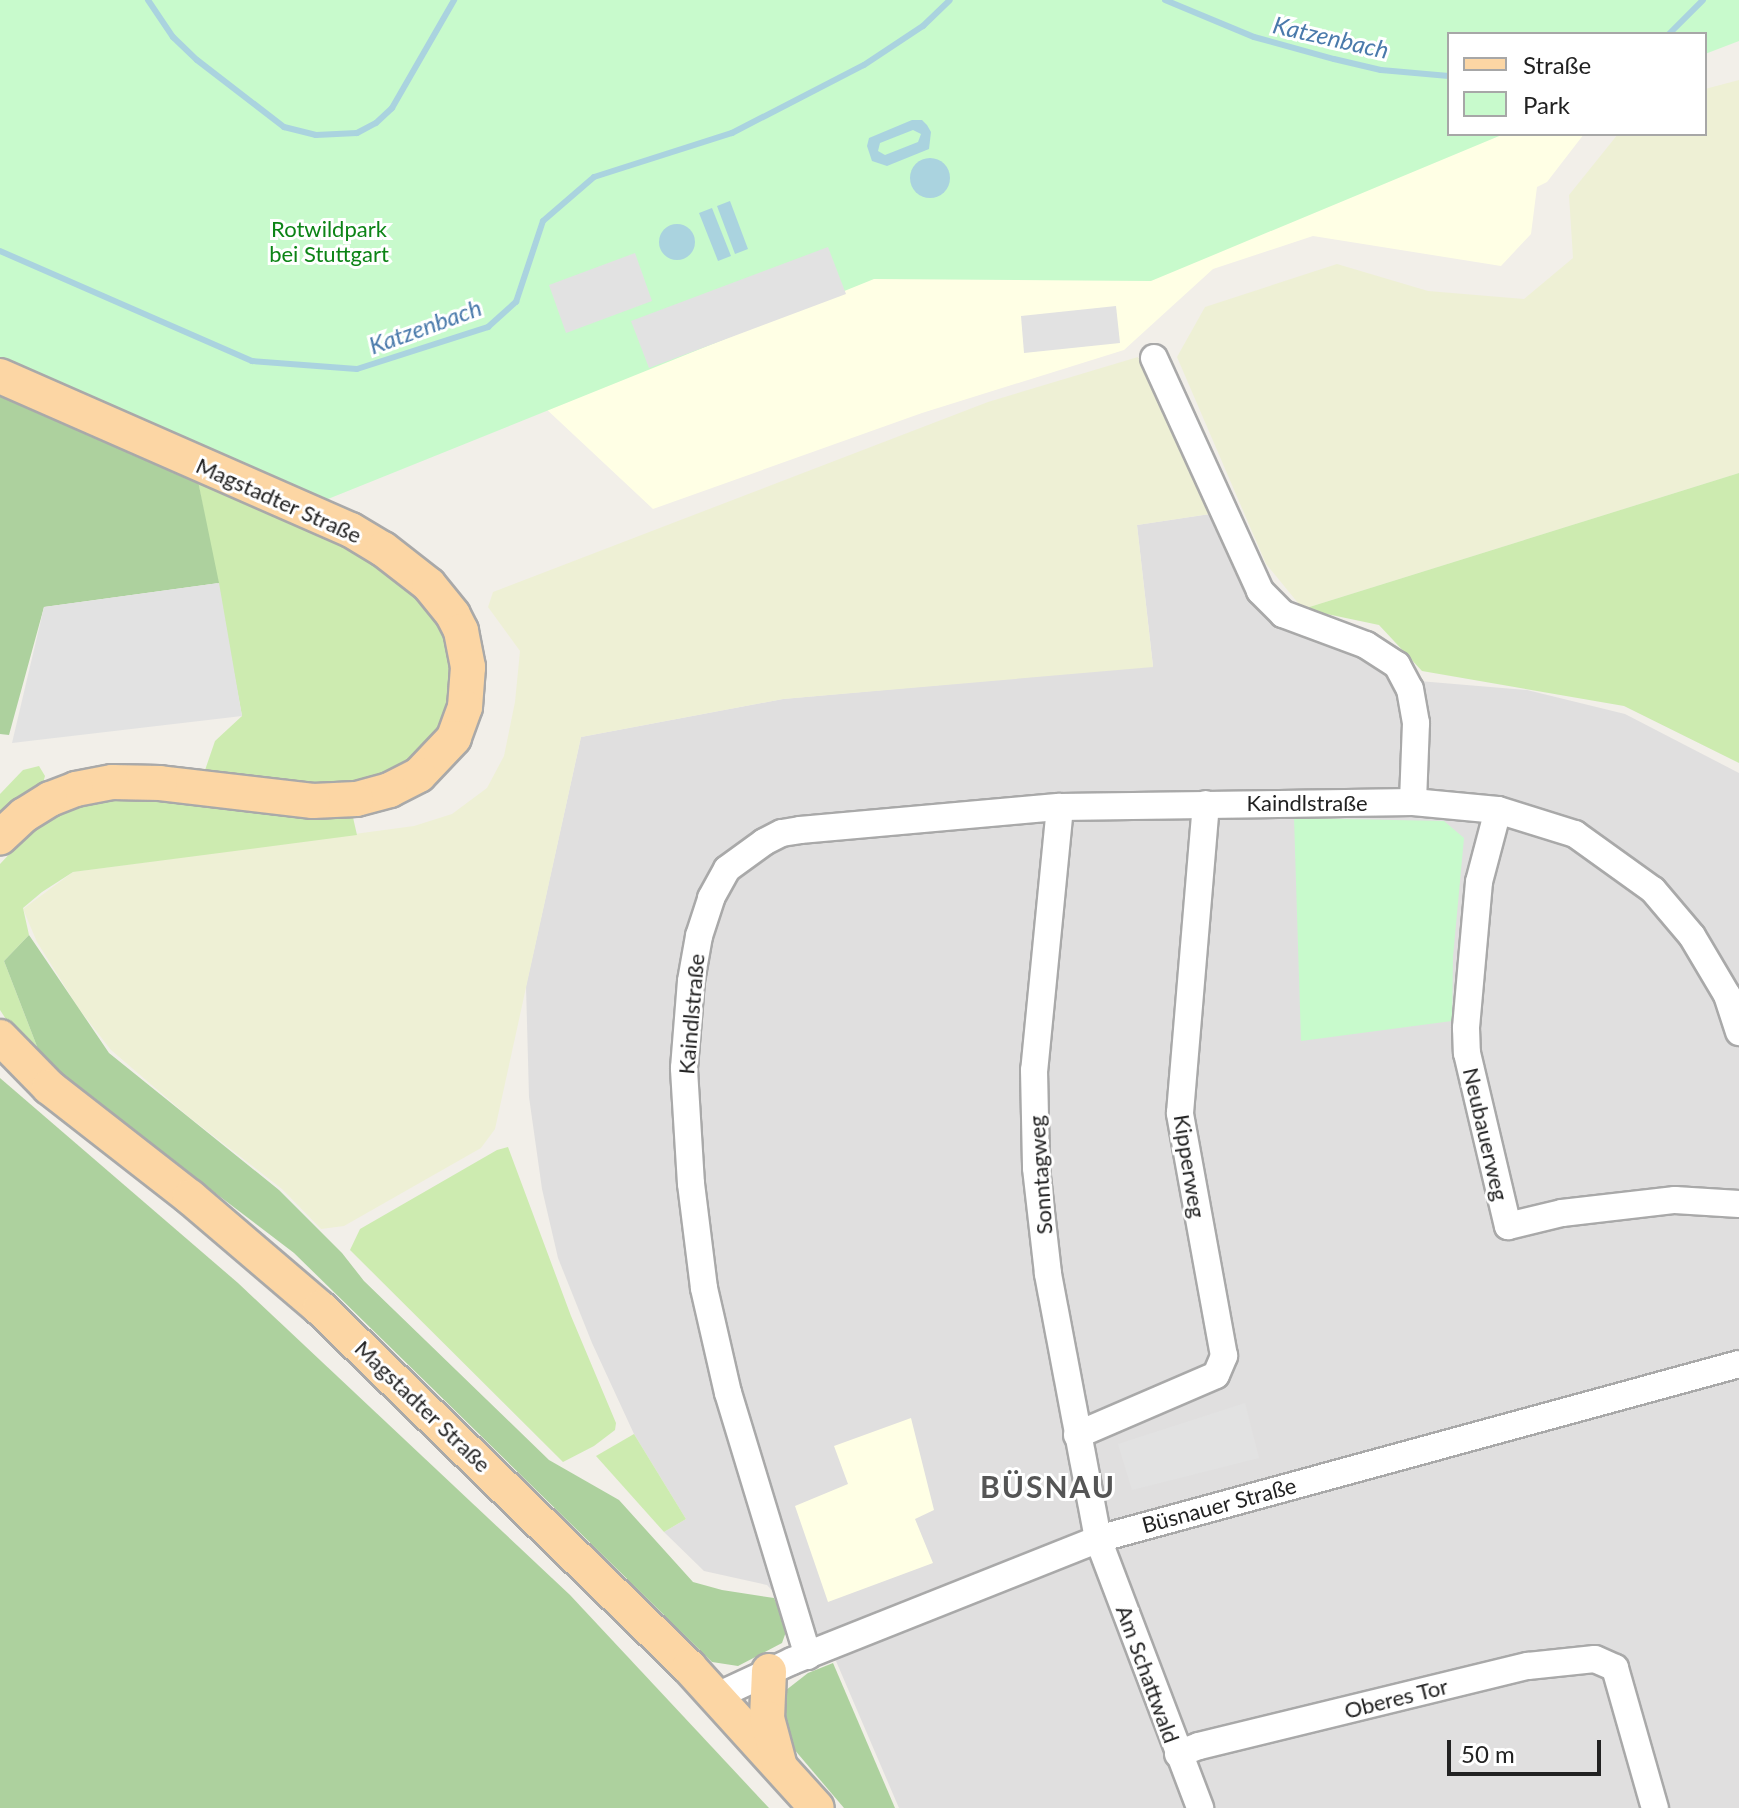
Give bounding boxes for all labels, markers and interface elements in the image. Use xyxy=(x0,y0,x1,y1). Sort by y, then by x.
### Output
water label: Katzenbach xyxy=(1270,10,1392,64)
legend xyxy=(1447,32,1707,136)
text: Straße xyxy=(1523,50,1591,79)
text: Park xyxy=(1523,90,1570,119)
park label: Rotwildpark bei Stuttgart xyxy=(269,215,389,266)
water label: Katzenbach xyxy=(365,292,485,360)
street label: Magstadter Straße xyxy=(192,452,366,548)
street label: Kaindlstraße xyxy=(1246,790,1368,816)
street label: Kaindlstraße xyxy=(673,953,709,1075)
street label: Neubauerweg xyxy=(1458,1065,1514,1203)
street label: Kipperweg xyxy=(1169,1112,1211,1220)
street label: Sonntagweg xyxy=(1023,1115,1057,1235)
street label: Magstadter Straße xyxy=(350,1334,496,1478)
district label: BÜSNAU xyxy=(980,1468,1116,1504)
street label: Büsnauer Straße xyxy=(1139,1472,1299,1538)
street label: Am Schattwald xyxy=(1111,1602,1185,1746)
street label: Oberes Tor xyxy=(1341,1672,1451,1724)
scale bar xyxy=(1451,1724,1605,1774)
text: 50 m xyxy=(1461,1739,1515,1768)

